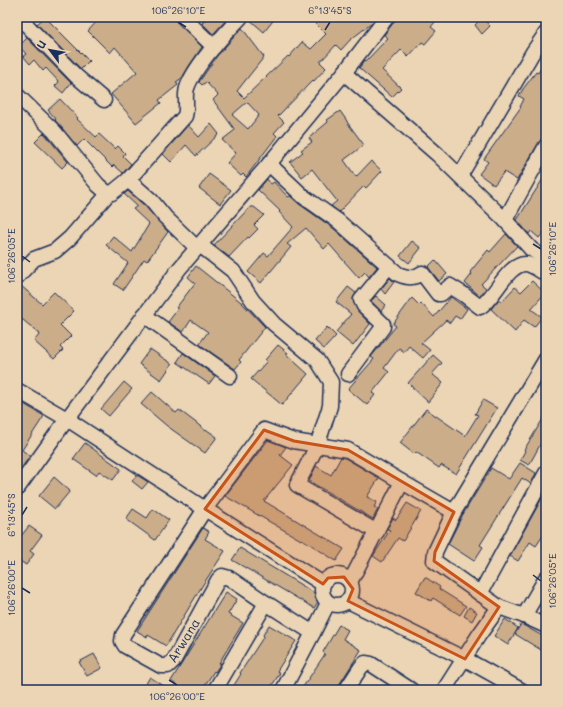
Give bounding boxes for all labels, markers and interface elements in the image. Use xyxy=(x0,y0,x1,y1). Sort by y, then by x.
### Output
text: 106°26'10"E xyxy=(151,3,205,17)
text: 6°13'45"S xyxy=(308,3,352,17)
north arrow xyxy=(30,30,70,70)
text: U xyxy=(33,37,50,52)
text: 106°26'10"E xyxy=(545,222,559,276)
text: 106°26'05"E xyxy=(4,228,18,284)
text: 6°13'45"S xyxy=(4,493,18,537)
text: 106°26'05"E xyxy=(545,553,559,609)
text: 106°26'00"E xyxy=(4,560,18,616)
street label: Arwana xyxy=(163,615,203,665)
text: 106°26'00"E xyxy=(149,689,205,703)

